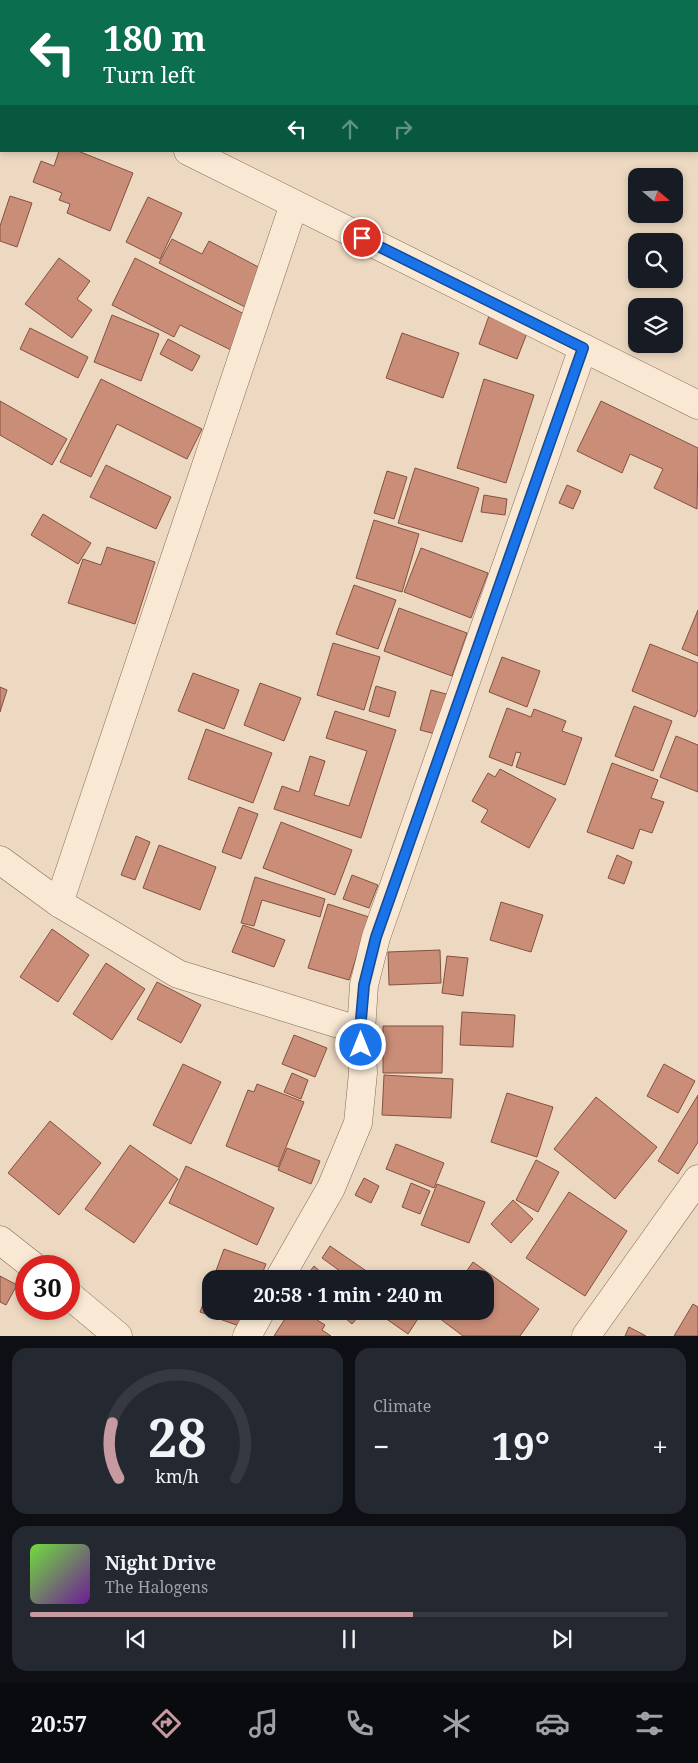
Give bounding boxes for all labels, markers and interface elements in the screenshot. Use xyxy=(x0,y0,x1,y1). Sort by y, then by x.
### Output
text: 180 m xyxy=(103,14,206,61)
icon: left xyxy=(20,20,85,85)
text: Turn left xyxy=(103,59,195,89)
icon: left xyxy=(283,115,311,143)
icon: ahead xyxy=(336,115,364,143)
icon: right xyxy=(389,115,417,143)
north arrow xyxy=(628,168,682,222)
map controls xyxy=(628,168,683,353)
pin xyxy=(341,217,383,259)
icon: arrive xyxy=(348,224,376,252)
button: search xyxy=(628,233,683,288)
button: layers xyxy=(628,298,683,353)
position arrow xyxy=(334,1018,386,1070)
speed limit sign: 30 xyxy=(15,1255,80,1320)
text: 20:58 · 1 min · 240 m xyxy=(253,1282,443,1308)
text: Climate xyxy=(373,1395,431,1417)
text: 28 xyxy=(148,1401,207,1472)
text: 19° xyxy=(492,1419,550,1471)
text: − xyxy=(373,1427,389,1465)
text: + xyxy=(652,1427,668,1465)
text: km/h xyxy=(156,1464,199,1488)
text: Night Drive xyxy=(105,1550,216,1576)
text: The Halogens xyxy=(105,1576,208,1598)
icon: previous xyxy=(122,1625,150,1653)
icon: pause xyxy=(335,1625,363,1653)
icon: next xyxy=(548,1625,576,1653)
icon: directions xyxy=(149,1706,184,1741)
icon: music xyxy=(246,1706,281,1741)
icon: phone xyxy=(342,1706,377,1741)
icon: climate xyxy=(439,1706,474,1741)
icon: car xyxy=(535,1706,570,1741)
icon: filters xyxy=(632,1706,667,1741)
text: 20:57 xyxy=(31,1708,87,1738)

